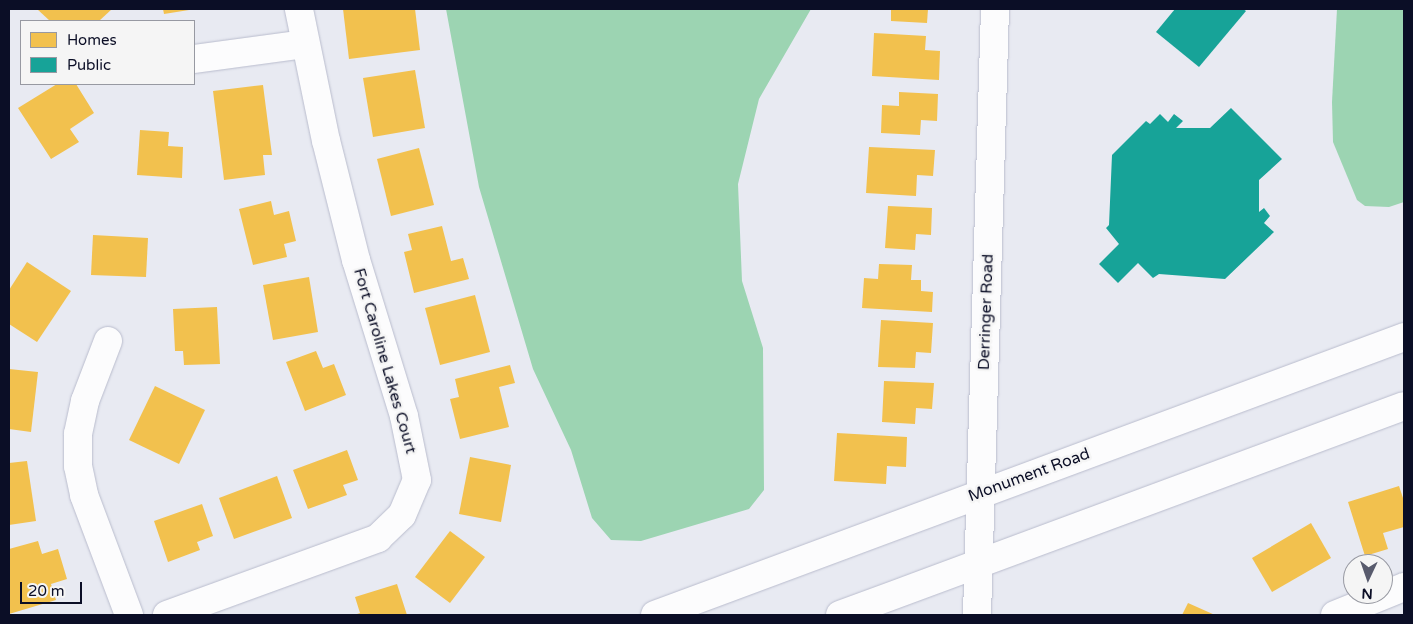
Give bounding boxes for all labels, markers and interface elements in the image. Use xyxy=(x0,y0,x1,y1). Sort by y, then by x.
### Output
legend xyxy=(20,20,195,85)
text: Homes xyxy=(67,31,117,49)
text: Public xyxy=(67,56,111,74)
street label: Derringer Road xyxy=(974,254,998,370)
street label: Fort Caroline Lakes Court xyxy=(349,266,421,456)
street label: Monument Road xyxy=(966,444,1092,506)
north arrow xyxy=(1343,554,1393,604)
scale bar xyxy=(22,572,85,604)
text: 20 m xyxy=(28,582,65,600)
text: N xyxy=(1361,585,1373,602)

